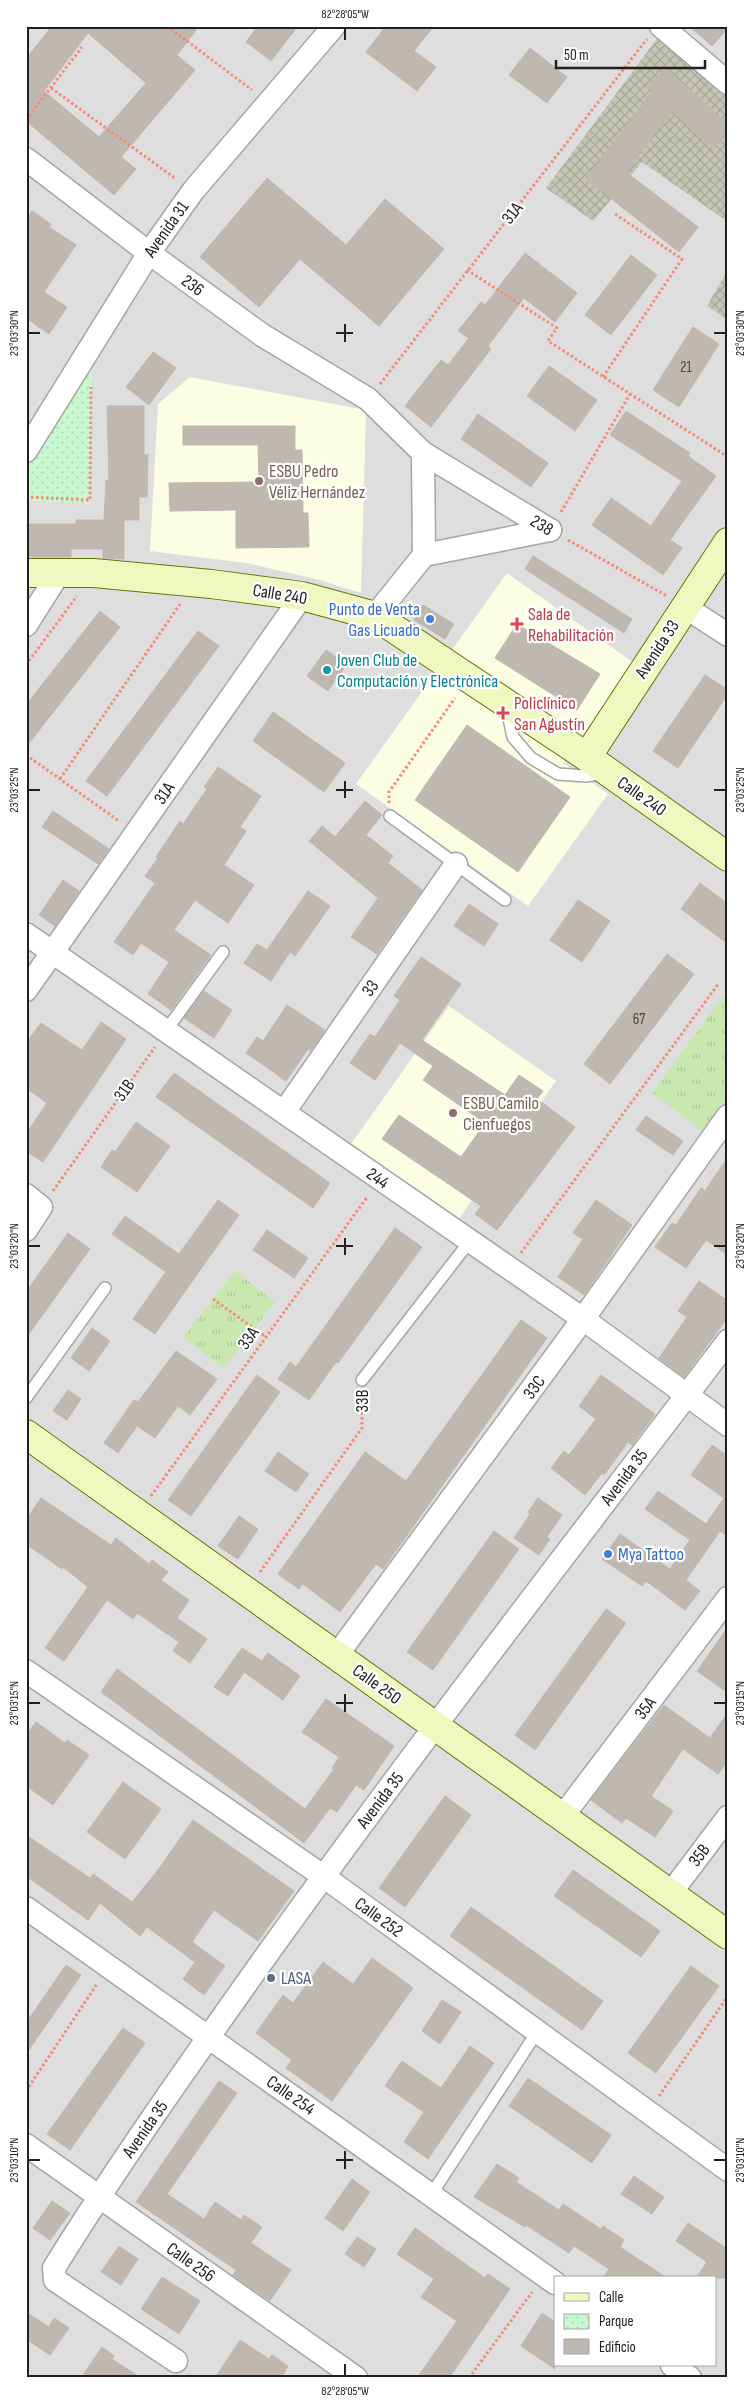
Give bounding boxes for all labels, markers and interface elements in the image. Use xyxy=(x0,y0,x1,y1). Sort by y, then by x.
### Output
text: 82°28'05"W xyxy=(321,7,369,22)
scale bar xyxy=(556,38,705,70)
text: 50 m xyxy=(564,46,589,65)
street label: Avenida 31 xyxy=(139,197,194,262)
street label: 31A xyxy=(497,198,528,228)
street label: 236 xyxy=(177,270,208,301)
text: 23°03'30"N xyxy=(7,310,22,356)
text: 23°03'30"N xyxy=(733,310,748,356)
house number: 21 xyxy=(680,358,692,377)
place label: ESBU Pedro Véliz Hernández xyxy=(269,461,366,503)
marker: ESBU Pedro Véliz Hernández xyxy=(253,475,265,487)
street label: 238 xyxy=(527,511,557,540)
street label: Calle 240 xyxy=(251,580,309,609)
place label: Punto de Venta Gas Licuado xyxy=(329,599,420,641)
place label: Sala de Rehabilitación xyxy=(528,604,614,646)
marker: Punto de Venta Gas Licuado xyxy=(424,613,436,625)
street label: Avenida 33 xyxy=(630,616,684,683)
marker: Sala de Rehabilitación xyxy=(510,617,524,631)
place label: Joven Club de Computación y Electrónica xyxy=(336,650,498,692)
marker: Joven Club de Computación y Electrónica xyxy=(321,664,333,676)
place label: Policlínico San Agustín xyxy=(514,693,585,735)
marker: Policlínico San Agustín xyxy=(496,706,510,720)
text: 23°03'25"N xyxy=(7,767,22,813)
text: 23°03'25"N xyxy=(733,767,748,813)
street label: Calle 240 xyxy=(613,772,670,821)
street label: 31A xyxy=(150,778,179,808)
street label: 33 xyxy=(357,976,383,1000)
house number: 67 xyxy=(633,1010,645,1029)
street label: 31B xyxy=(110,1075,139,1105)
place label: ESBU Camilo Cienfuegos xyxy=(463,1093,539,1135)
marker: ESBU Camilo Cienfuegos xyxy=(447,1107,459,1119)
street label: 244 xyxy=(363,1163,393,1194)
text: 23°03'20"N xyxy=(7,1223,22,1269)
text: 23°03'20"N xyxy=(733,1223,748,1269)
street label: 33A xyxy=(233,1323,264,1354)
street label: 33C xyxy=(519,1371,550,1403)
street label: 33B xyxy=(352,1389,373,1413)
street label: Avenida 35 xyxy=(596,1445,652,1510)
place label: Mya Tattoo xyxy=(618,1544,684,1565)
marker: Mya Tattoo xyxy=(602,1548,614,1560)
street label: Calle 250 xyxy=(348,1660,405,1709)
text: 23°03'15"N xyxy=(7,1681,22,1725)
text: 23°03'15"N xyxy=(733,1681,748,1725)
street label: 35A xyxy=(630,1693,661,1724)
street label: Avenida 35 xyxy=(352,1768,408,1833)
street label: 35B xyxy=(684,1840,715,1871)
street label: Calle 252 xyxy=(351,1893,407,1942)
place label: LASA xyxy=(281,1968,311,1989)
marker: LASA xyxy=(265,1972,277,1984)
street label: Calle 254 xyxy=(262,2071,319,2120)
street label: Avenida 35 xyxy=(118,2097,173,2163)
text: 23°03'10"N xyxy=(7,2138,22,2182)
text: 23°03'10"N xyxy=(733,2138,748,2182)
street label: Calle 256 xyxy=(162,2238,219,2287)
legend xyxy=(554,2276,716,2366)
text: Calle xyxy=(599,2288,623,2307)
text: Parque xyxy=(599,2312,634,2331)
text: Edificio xyxy=(599,2338,636,2357)
text: 82°28'05"W xyxy=(321,2384,369,2399)

